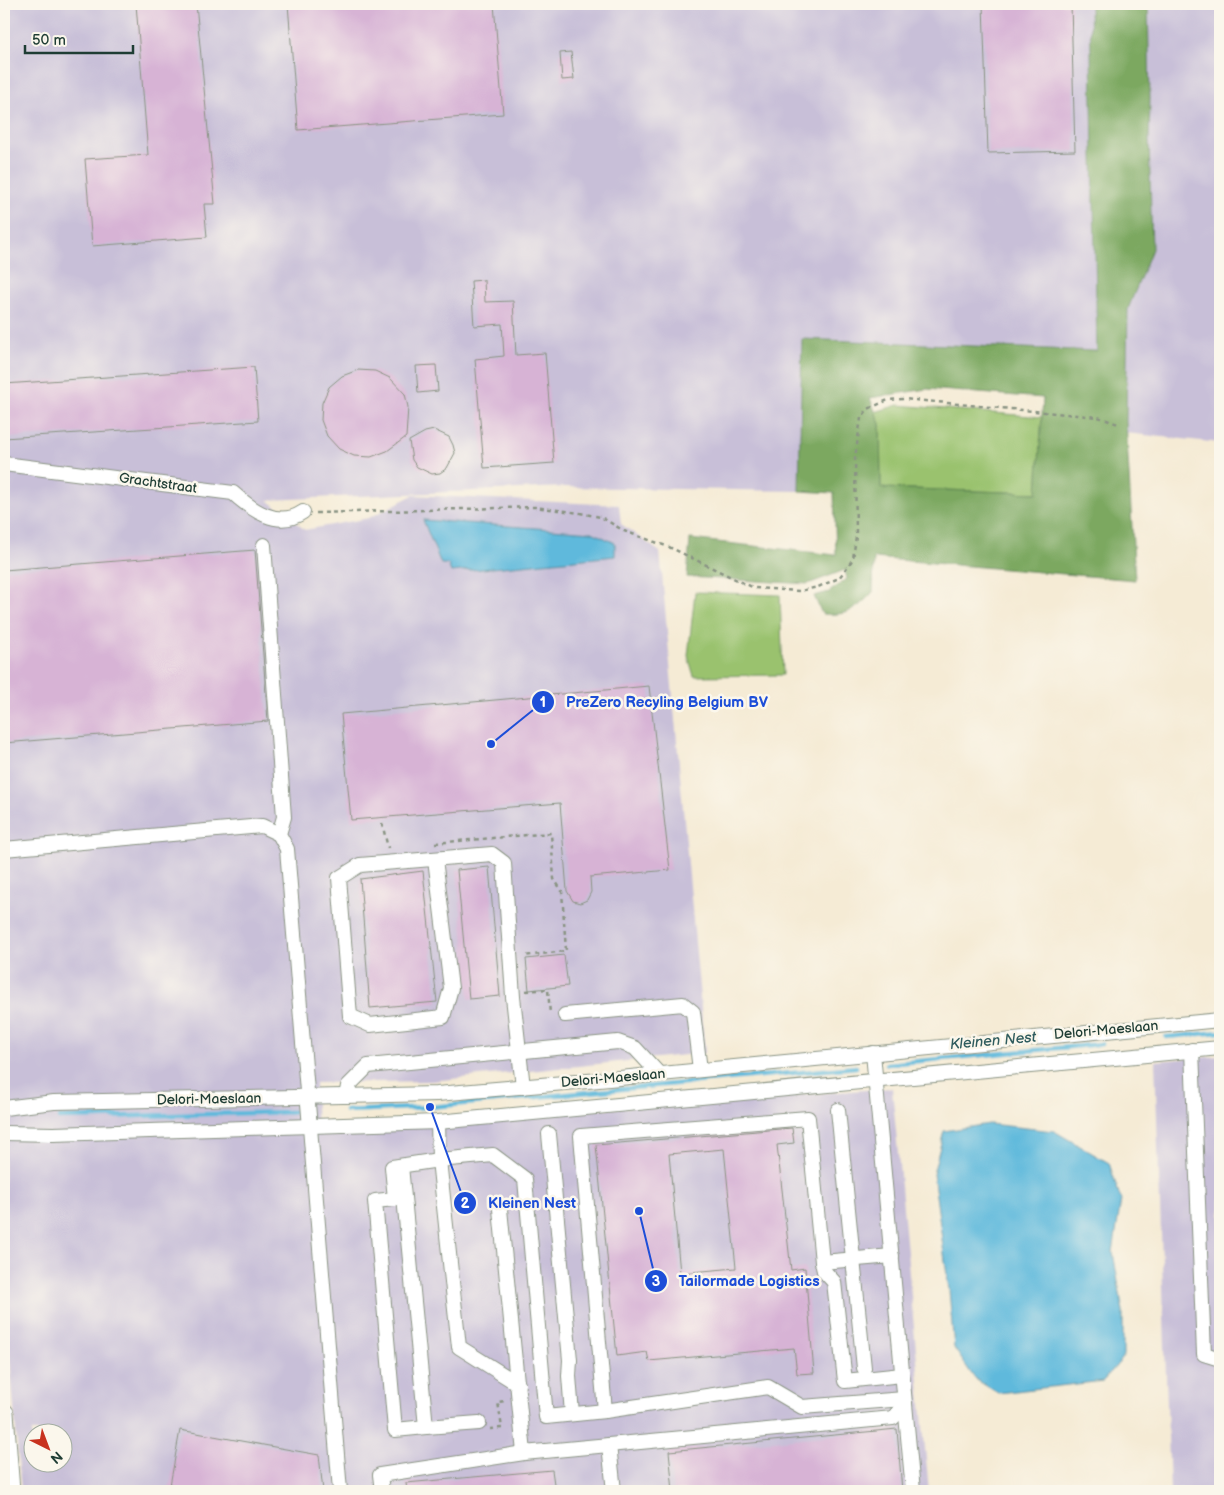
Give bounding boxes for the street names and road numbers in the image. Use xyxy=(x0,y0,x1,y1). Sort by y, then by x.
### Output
street label: Grachtstraat xyxy=(118,469,199,497)
street label: Delori-Maeslaan xyxy=(1053,1017,1159,1043)
street label: Delori-Maeslaan xyxy=(560,1065,666,1091)
street label: Delori-Maeslaan xyxy=(156,1090,262,1108)

